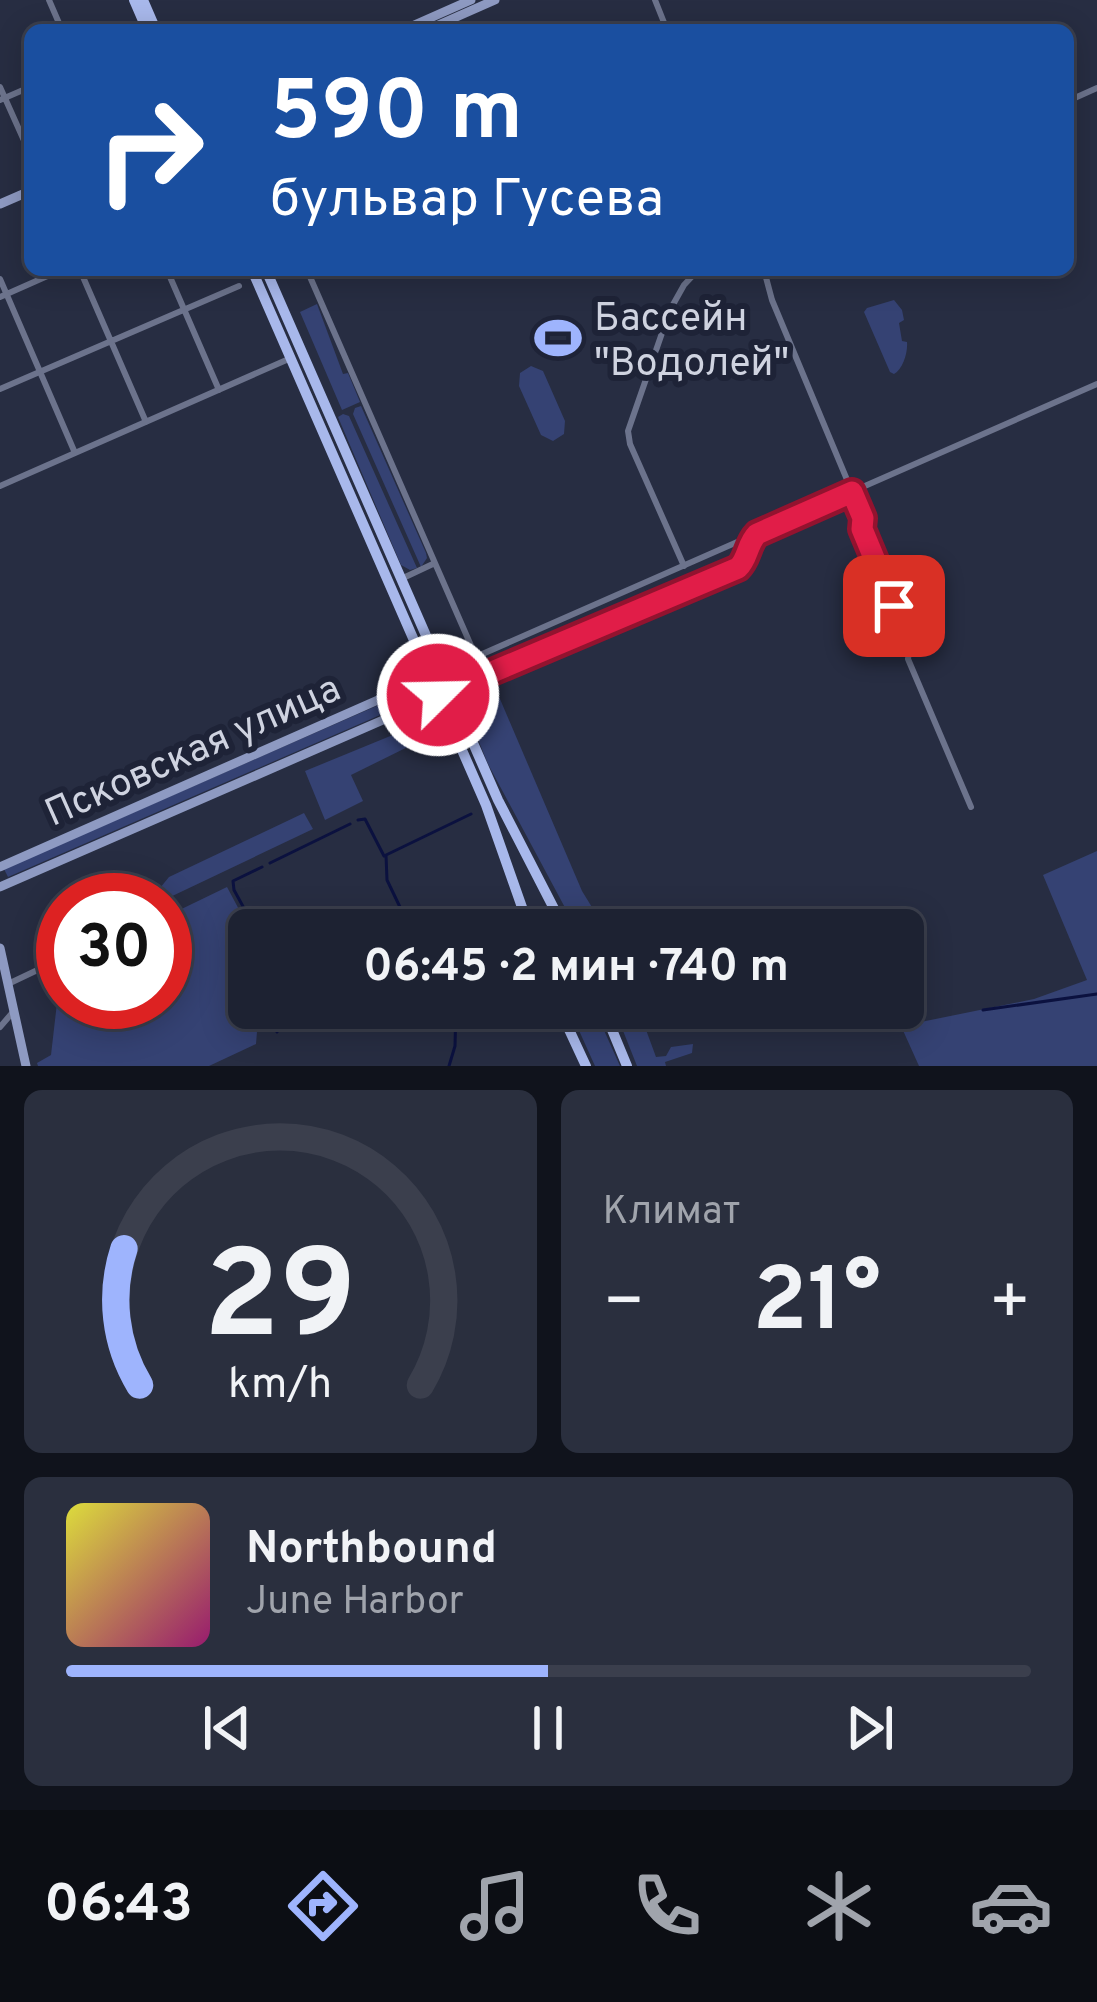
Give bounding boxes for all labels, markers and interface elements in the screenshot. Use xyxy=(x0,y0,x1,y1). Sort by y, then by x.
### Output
text: 590 m xyxy=(270,63,523,169)
icon: right xyxy=(72,72,228,228)
text: бульвар Гусева xyxy=(270,167,664,236)
place label: Бассейн "Водолей" xyxy=(594,296,789,390)
sports icon: Бассейн "Водолей" xyxy=(533,313,583,363)
pin xyxy=(843,555,945,657)
icon: arrive xyxy=(861,573,927,639)
position arrow xyxy=(375,632,501,758)
street label: Псковская улица xyxy=(39,666,349,840)
speed limit sign: 30 xyxy=(36,873,192,1029)
text: 06:45 · 2 мин · 740 m xyxy=(363,940,789,997)
text: Климат xyxy=(603,1189,740,1238)
text: 29 xyxy=(204,1224,357,1382)
text: 21° xyxy=(753,1249,881,1362)
text: − xyxy=(603,1264,645,1347)
text: + xyxy=(988,1264,1031,1347)
text: km/h xyxy=(228,1358,332,1412)
text: Northbound xyxy=(246,1522,497,1579)
text: June Harbor xyxy=(246,1579,464,1628)
icon: previous xyxy=(194,1695,260,1761)
icon: pause xyxy=(515,1695,581,1761)
icon: next xyxy=(837,1695,903,1761)
icon: directions xyxy=(281,1864,365,1948)
icon: music xyxy=(453,1864,537,1948)
icon: phone xyxy=(625,1864,709,1948)
icon: climate xyxy=(797,1864,881,1948)
icon: car xyxy=(969,1864,1053,1948)
text: 06:43 xyxy=(44,1872,193,1941)

